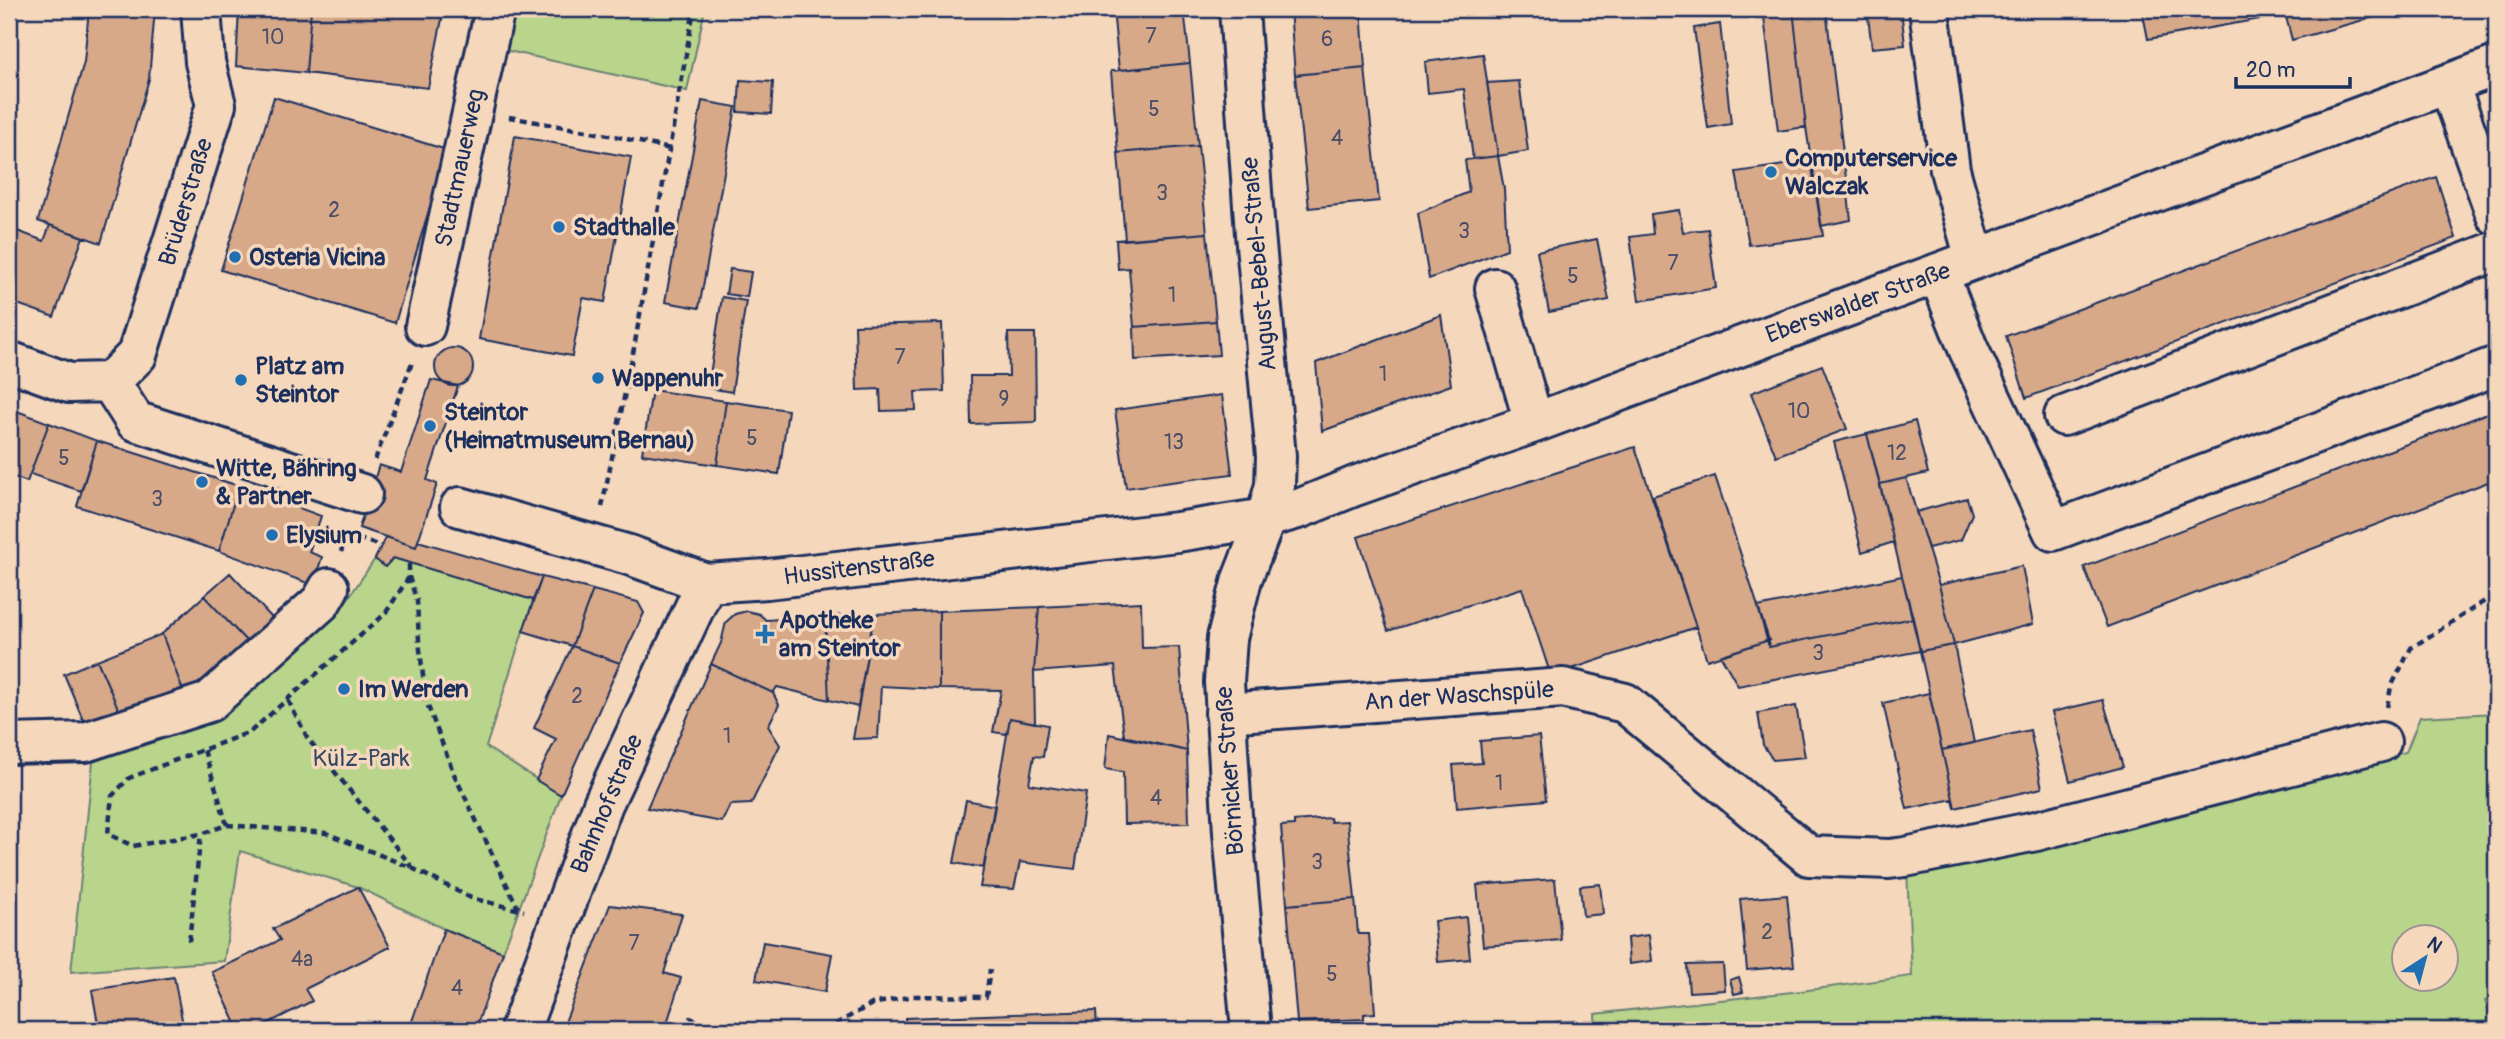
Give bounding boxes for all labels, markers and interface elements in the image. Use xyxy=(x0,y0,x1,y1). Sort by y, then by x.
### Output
house number: 7 xyxy=(1145,23,1157,50)
house number: 10 xyxy=(262,24,284,51)
house number: 6 xyxy=(1321,26,1333,53)
scale bar xyxy=(2236,46,2349,90)
text: 20 m xyxy=(2246,57,2295,84)
street label: Stadtmauerweg xyxy=(429,86,491,250)
house number: 5 xyxy=(1148,96,1160,123)
house number: 4 xyxy=(1331,125,1343,152)
street label: Brüderstraße xyxy=(153,134,219,269)
place label: Computerservice Walczak xyxy=(1785,144,1958,201)
street label: August-Bebel-Straße xyxy=(1235,156,1283,372)
marker: Computerservice Walczak xyxy=(1763,164,1779,180)
house number: 3 xyxy=(1156,180,1168,207)
house number: 2 xyxy=(328,197,340,224)
place label: Stadthalle xyxy=(573,213,676,242)
house number: 3 xyxy=(1458,218,1470,245)
marker: Stadthalle xyxy=(551,219,567,235)
place label: Osteria Vicina xyxy=(249,243,385,272)
marker: Osteria Vicina xyxy=(227,249,243,265)
house number: 7 xyxy=(1667,250,1679,277)
street label: Eberswalder Straße xyxy=(1762,256,1954,350)
house number: 5 xyxy=(1567,263,1579,290)
house number: 1 xyxy=(1168,282,1176,309)
house number: 7 xyxy=(894,344,906,371)
place label: Platz am Steintor xyxy=(255,352,344,409)
house number: 1 xyxy=(1379,361,1387,388)
place label: Wappenuhr xyxy=(612,364,724,393)
marker: Wappenuhr xyxy=(590,370,606,386)
marker: Platz am Steintor xyxy=(233,372,249,388)
house number: 9 xyxy=(999,386,1009,413)
place label: Steintor (Heimatmuseum Bernau) xyxy=(444,398,695,455)
house number: 10 xyxy=(1788,398,1810,425)
marker: Steintor (Heimatmuseum Bernau) xyxy=(422,418,438,434)
house number: 5 xyxy=(746,425,758,452)
house number: 13 xyxy=(1164,429,1184,456)
house number: 12 xyxy=(1887,440,1907,467)
house number: 5 xyxy=(58,445,70,472)
place label: Witte, Bähring & Partner xyxy=(216,454,357,511)
marker: Witte, Bähring & Partner xyxy=(194,474,210,490)
house number: 3 xyxy=(151,486,163,513)
place label: Elysium xyxy=(286,521,362,550)
marker: Elysium xyxy=(264,527,280,543)
street label: Hussitenstraße xyxy=(782,544,936,592)
place label: Apotheke am Steintor xyxy=(779,606,901,663)
marker: Apotheke am Steintor xyxy=(757,626,773,642)
house number: 3 xyxy=(1812,640,1824,667)
place label: Im Werden xyxy=(358,675,469,704)
street label: An der Waschspüle xyxy=(1363,675,1555,717)
marker: Im Werden xyxy=(336,681,352,697)
house number: 2 xyxy=(571,683,583,710)
street label: Börnicker Straße xyxy=(1210,685,1250,856)
house number: 1 xyxy=(723,723,731,750)
street label: Bahnhofstraße xyxy=(565,730,649,878)
park label: Külz-Park xyxy=(313,744,409,773)
house number: 1 xyxy=(1495,770,1503,797)
house number: 4 xyxy=(1150,785,1162,812)
house number: 3 xyxy=(1311,849,1323,876)
house number: 2 xyxy=(1761,919,1773,946)
north arrow xyxy=(2390,923,2460,993)
house number: 7 xyxy=(628,930,640,957)
text: N xyxy=(2422,932,2447,959)
house number: 4a xyxy=(291,946,313,973)
house number: 5 xyxy=(1326,961,1338,988)
house number: 4 xyxy=(451,975,463,1002)

